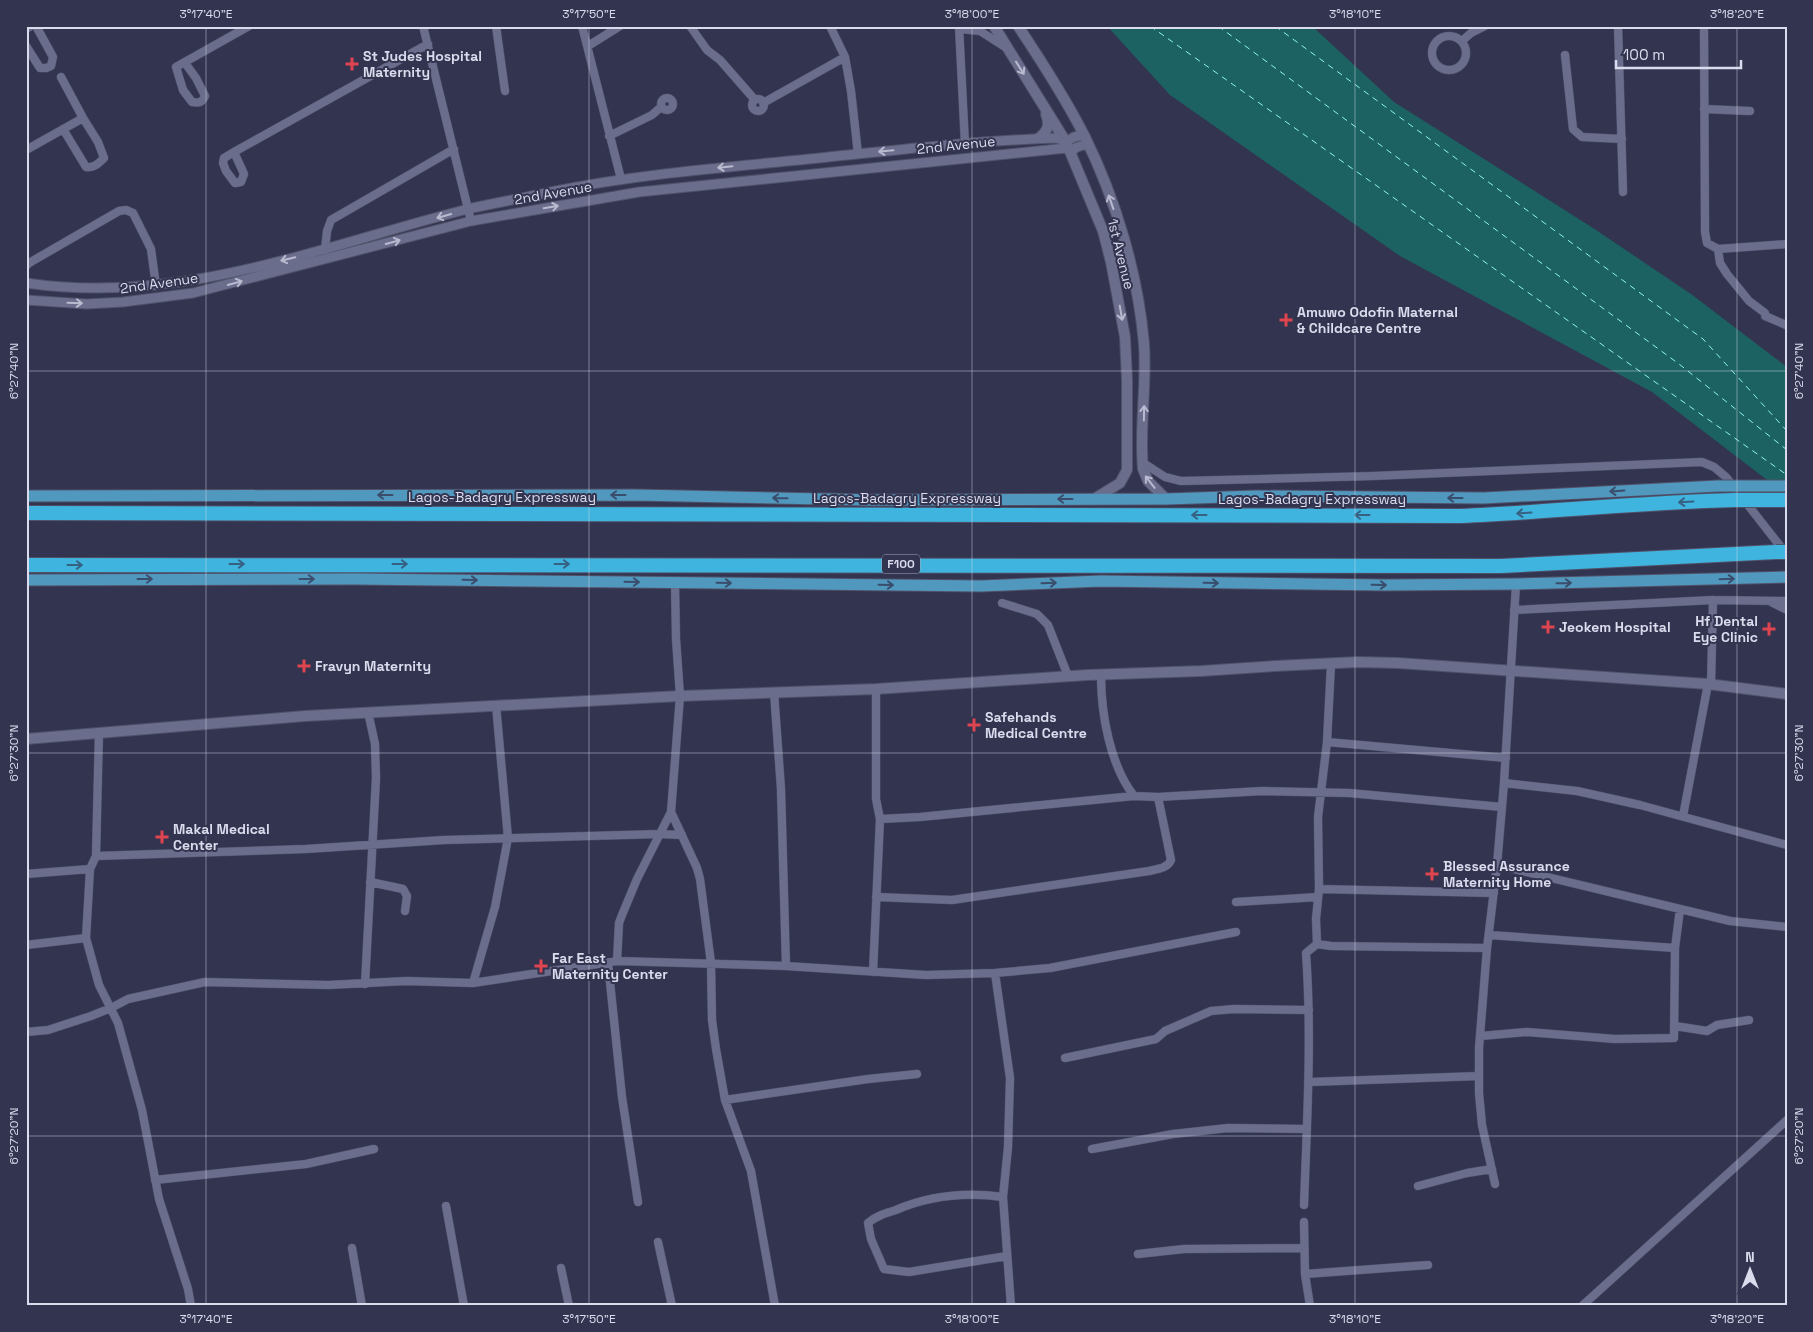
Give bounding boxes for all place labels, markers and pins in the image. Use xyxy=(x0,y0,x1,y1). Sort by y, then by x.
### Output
place label: St Judes Hospital Maternity xyxy=(363,47,482,81)
marker: St Judes Hospital Maternity xyxy=(345,57,359,71)
place label: Amuwo Odofin Maternal & Childcare Centre xyxy=(1297,303,1458,337)
marker: Amuwo Odofin Maternal & Childcare Centre xyxy=(1279,313,1293,327)
place label: Hf Dental Eye Clinic xyxy=(1693,612,1758,646)
place label: Jeokem Hospital xyxy=(1559,618,1671,636)
marker: Jeokem Hospital xyxy=(1541,620,1555,634)
marker: Hf Dental Eye Clinic xyxy=(1762,622,1776,636)
place label: Fravyn Maternity xyxy=(315,657,431,675)
marker: Fravyn Maternity xyxy=(297,659,311,673)
place label: Safehands Medical Centre xyxy=(985,708,1087,742)
marker: Safehands Medical Centre xyxy=(967,718,981,732)
place label: Makal Medical Center xyxy=(173,820,270,854)
marker: Makal Medical Center xyxy=(155,830,169,844)
place label: Blessed Assurance Maternity Home xyxy=(1443,857,1570,891)
marker: Blessed Assurance Maternity Home xyxy=(1425,867,1439,881)
place label: Far East Maternity Center xyxy=(552,949,668,983)
marker: Far East Maternity Center xyxy=(534,959,548,973)

